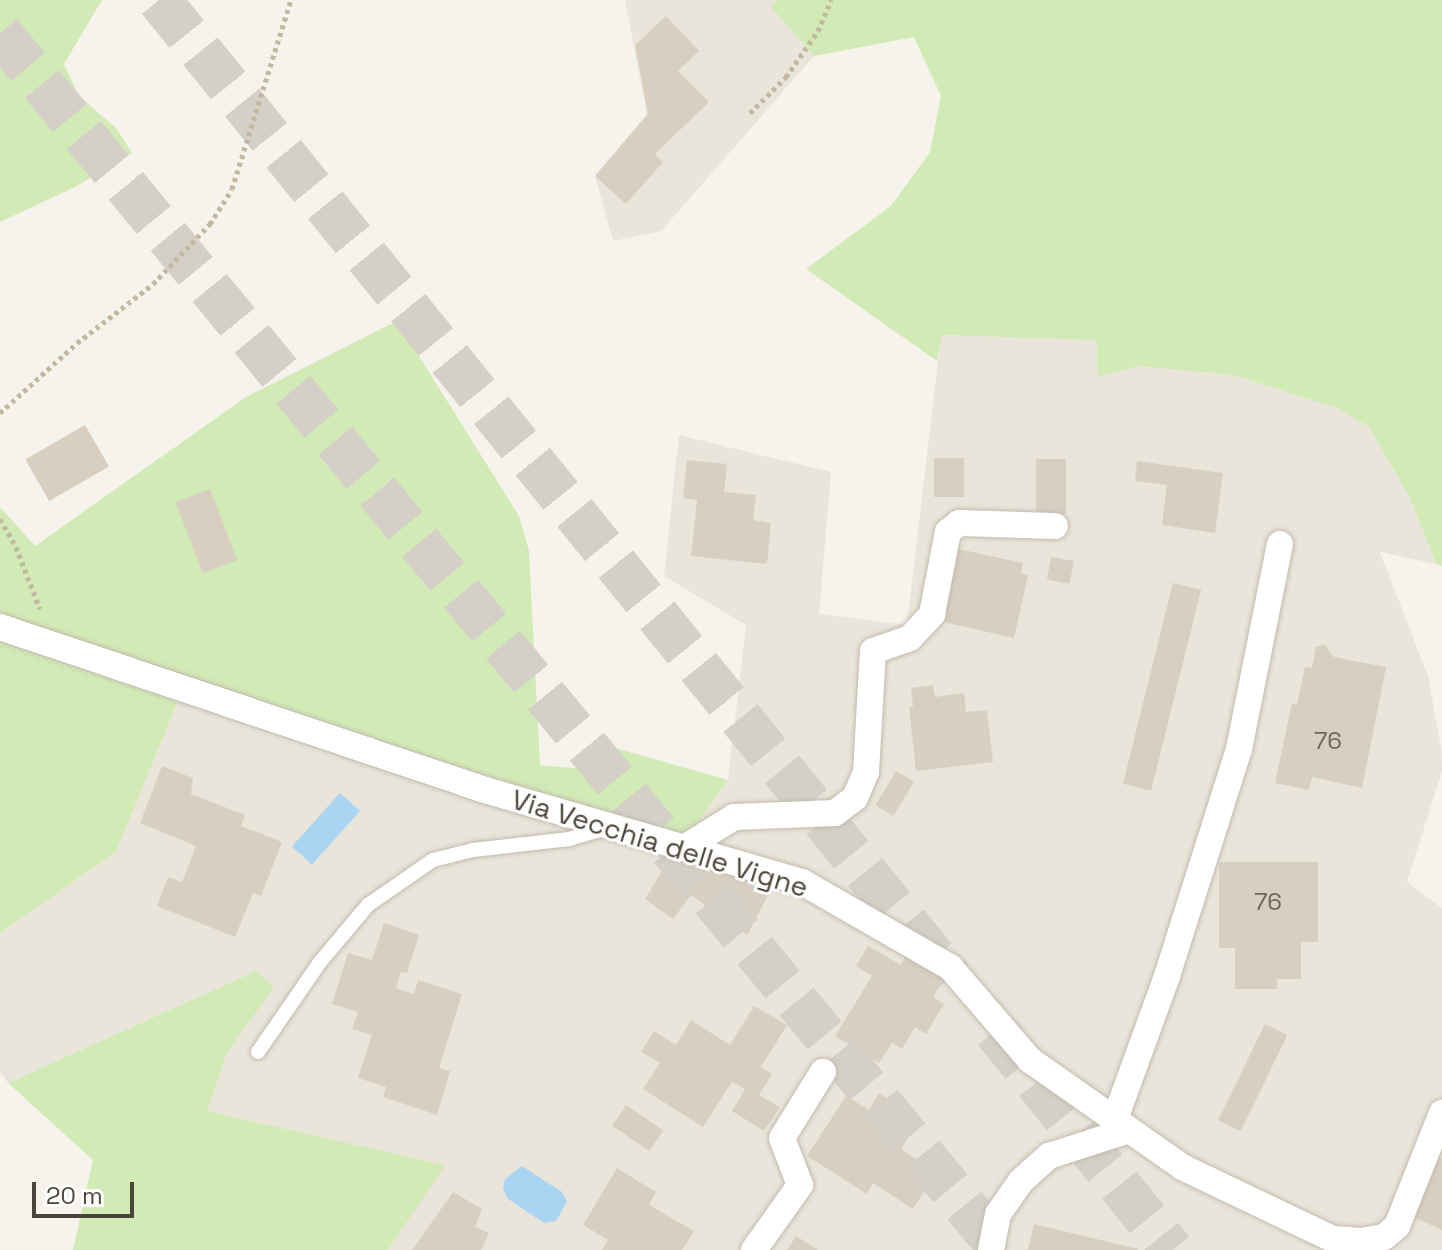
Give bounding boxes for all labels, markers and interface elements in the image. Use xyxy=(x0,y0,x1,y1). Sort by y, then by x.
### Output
house number: 76 xyxy=(1314,727,1342,755)
street label: Via Vecchia delle Vigne xyxy=(507,782,813,904)
house number: 76 xyxy=(1254,888,1282,916)
scale bar xyxy=(36,1166,138,1216)
text: 20 m xyxy=(46,1180,103,1211)

